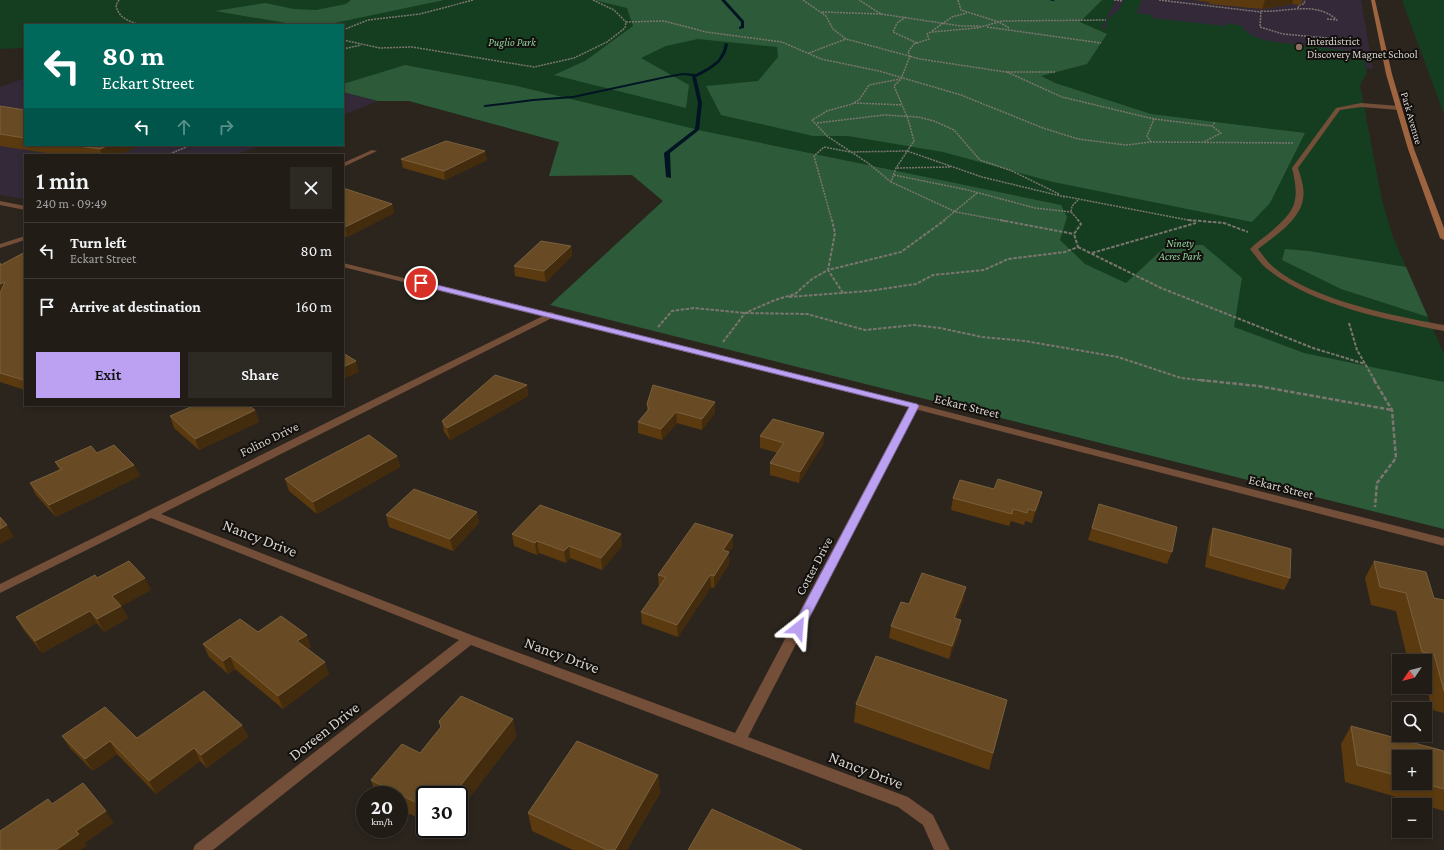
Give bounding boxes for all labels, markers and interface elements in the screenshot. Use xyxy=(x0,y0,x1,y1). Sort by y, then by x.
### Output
place label: Interdistrict Discovery Magnet School xyxy=(1307,35,1418,61)
park label: Puglio Park xyxy=(488,36,537,49)
icon: left xyxy=(36,40,88,92)
text: 80 m xyxy=(102,40,164,71)
marker: Interdistrict Discovery Magnet School xyxy=(1294,42,1304,52)
text: Eckart Street xyxy=(102,73,194,93)
street label: Park Avenue xyxy=(1399,90,1425,146)
icon: left xyxy=(131,116,153,138)
icon: ahead xyxy=(173,116,195,138)
icon: right xyxy=(215,116,237,138)
text: 1 min xyxy=(36,167,89,194)
button: close xyxy=(290,167,332,209)
text: 240 m · 09:49 xyxy=(36,196,107,211)
text: Turn left xyxy=(70,235,126,251)
park label: Ninety Acres Park xyxy=(1158,237,1202,262)
icon: left xyxy=(36,240,58,262)
text: 80 m xyxy=(301,243,332,259)
text: Eckart Street xyxy=(70,251,136,266)
pin xyxy=(404,266,438,300)
icon: arrive xyxy=(410,272,432,294)
icon: arrive xyxy=(36,296,58,318)
text: Arrive at destination xyxy=(70,299,201,315)
text: 160 m xyxy=(296,299,332,315)
button: Exit xyxy=(36,352,180,398)
button: Share xyxy=(188,352,332,398)
street label: Eckart Street xyxy=(933,391,1002,421)
street label: Folino Drive xyxy=(237,418,301,460)
street label: Eckart Street xyxy=(1247,472,1316,502)
street label: Nancy Drive xyxy=(220,516,300,561)
street label: Cotter Drive xyxy=(792,534,836,598)
position arrow xyxy=(777,607,819,649)
street label: Nancy Drive xyxy=(522,634,602,677)
north arrow xyxy=(1392,654,1432,694)
map controls xyxy=(1392,654,1432,838)
street label: Doreen Drive xyxy=(286,698,362,764)
button: search xyxy=(1392,702,1432,742)
street label: Nancy Drive xyxy=(826,748,906,793)
button: + xyxy=(1392,750,1432,790)
speed limit sign: 30 xyxy=(416,786,468,838)
text: 20 xyxy=(371,796,393,818)
button: − xyxy=(1392,798,1432,838)
text: km/h xyxy=(371,816,393,827)

